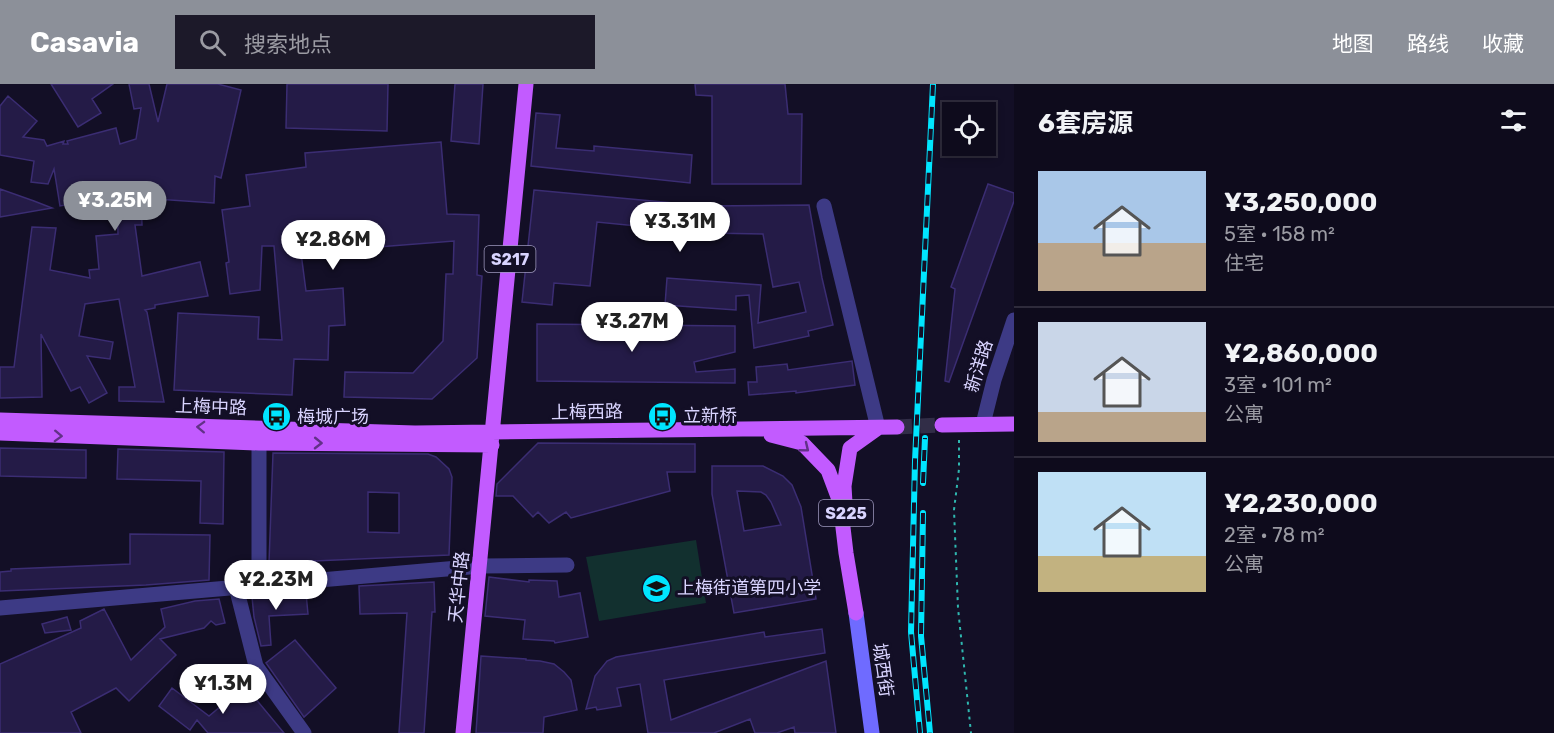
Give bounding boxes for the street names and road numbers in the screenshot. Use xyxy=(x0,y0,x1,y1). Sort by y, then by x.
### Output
road number: S217 xyxy=(484,246,536,272)
street label: 新洋路 xyxy=(961,337,997,395)
street label: 上梅中路 xyxy=(175,395,247,419)
street label: 上梅西路 xyxy=(551,400,623,424)
road number: S225 xyxy=(819,500,873,526)
street label: 天华中路 xyxy=(444,550,474,624)
street label: 城西街 xyxy=(868,642,898,698)

